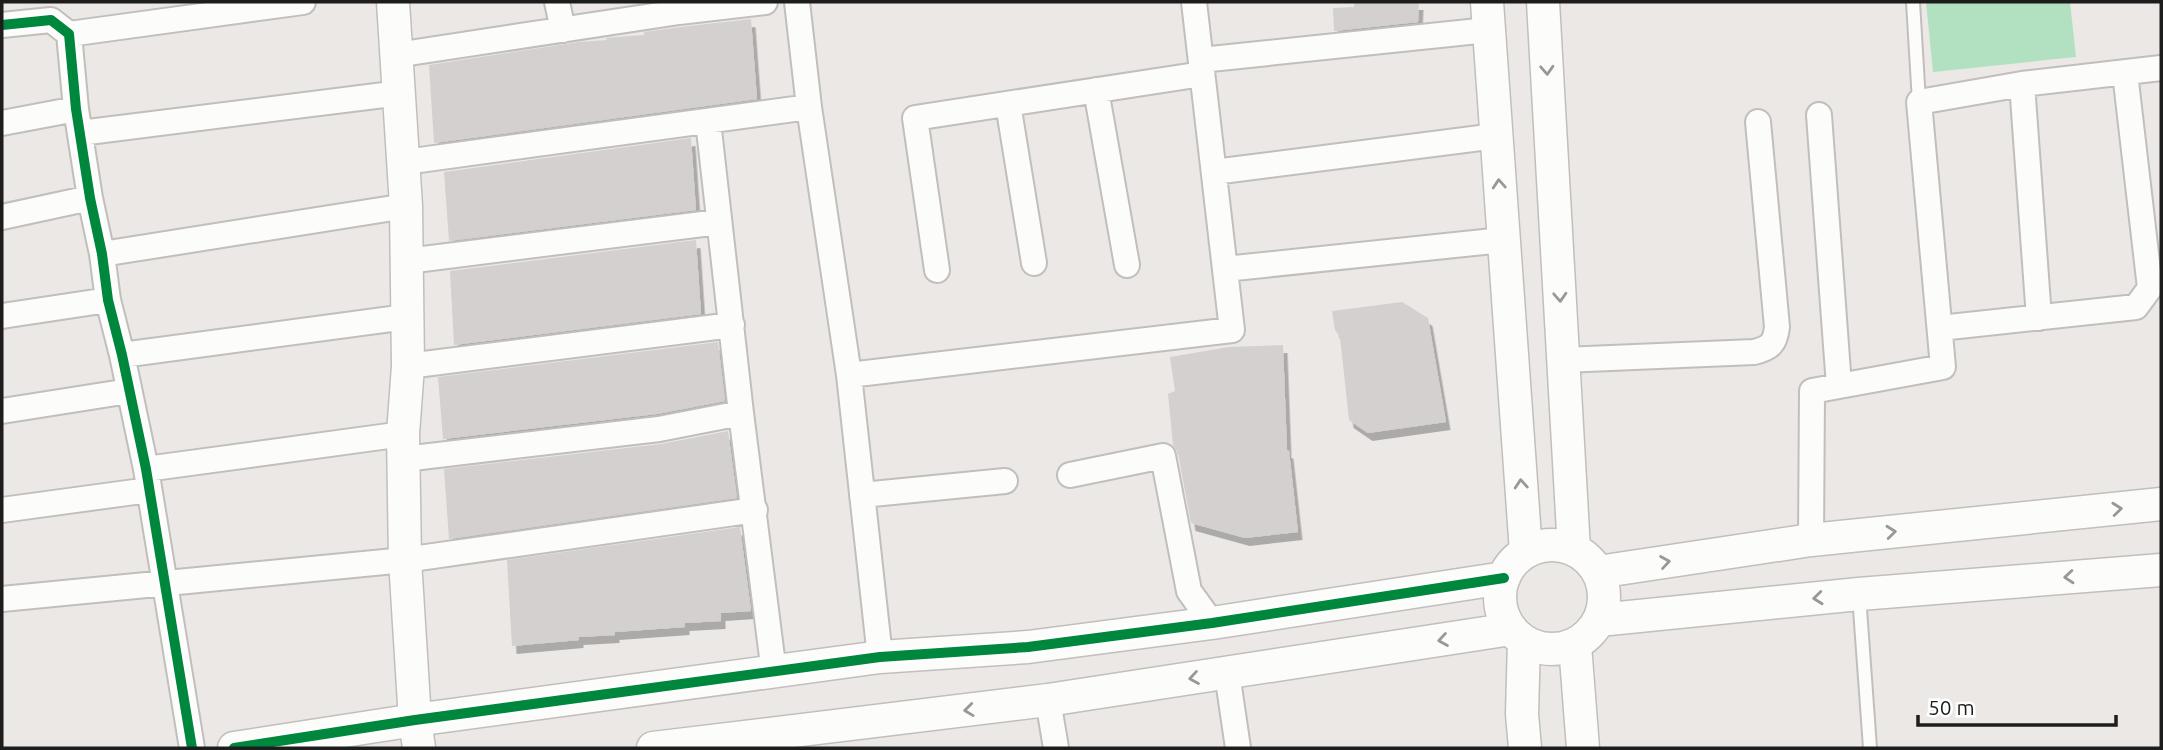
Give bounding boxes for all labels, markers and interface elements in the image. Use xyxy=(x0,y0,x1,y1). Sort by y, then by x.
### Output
one-way arrow xyxy=(1539,65,1554,76)
one-way arrow xyxy=(1492,178,1507,189)
one-way arrow xyxy=(1552,292,1567,303)
one-way arrow xyxy=(1514,478,1529,489)
one-way arrow xyxy=(2111,501,2123,516)
one-way arrow xyxy=(1886,525,1897,540)
one-way arrow xyxy=(1660,555,1671,570)
one-way arrow xyxy=(2063,569,2074,584)
one-way arrow xyxy=(1812,590,1823,605)
one-way arrow xyxy=(1437,632,1449,647)
one-way arrow xyxy=(1188,670,1200,685)
scale bar xyxy=(1918,684,2116,728)
text: 50 m xyxy=(1928,695,1975,719)
one-way arrow xyxy=(963,703,975,718)

